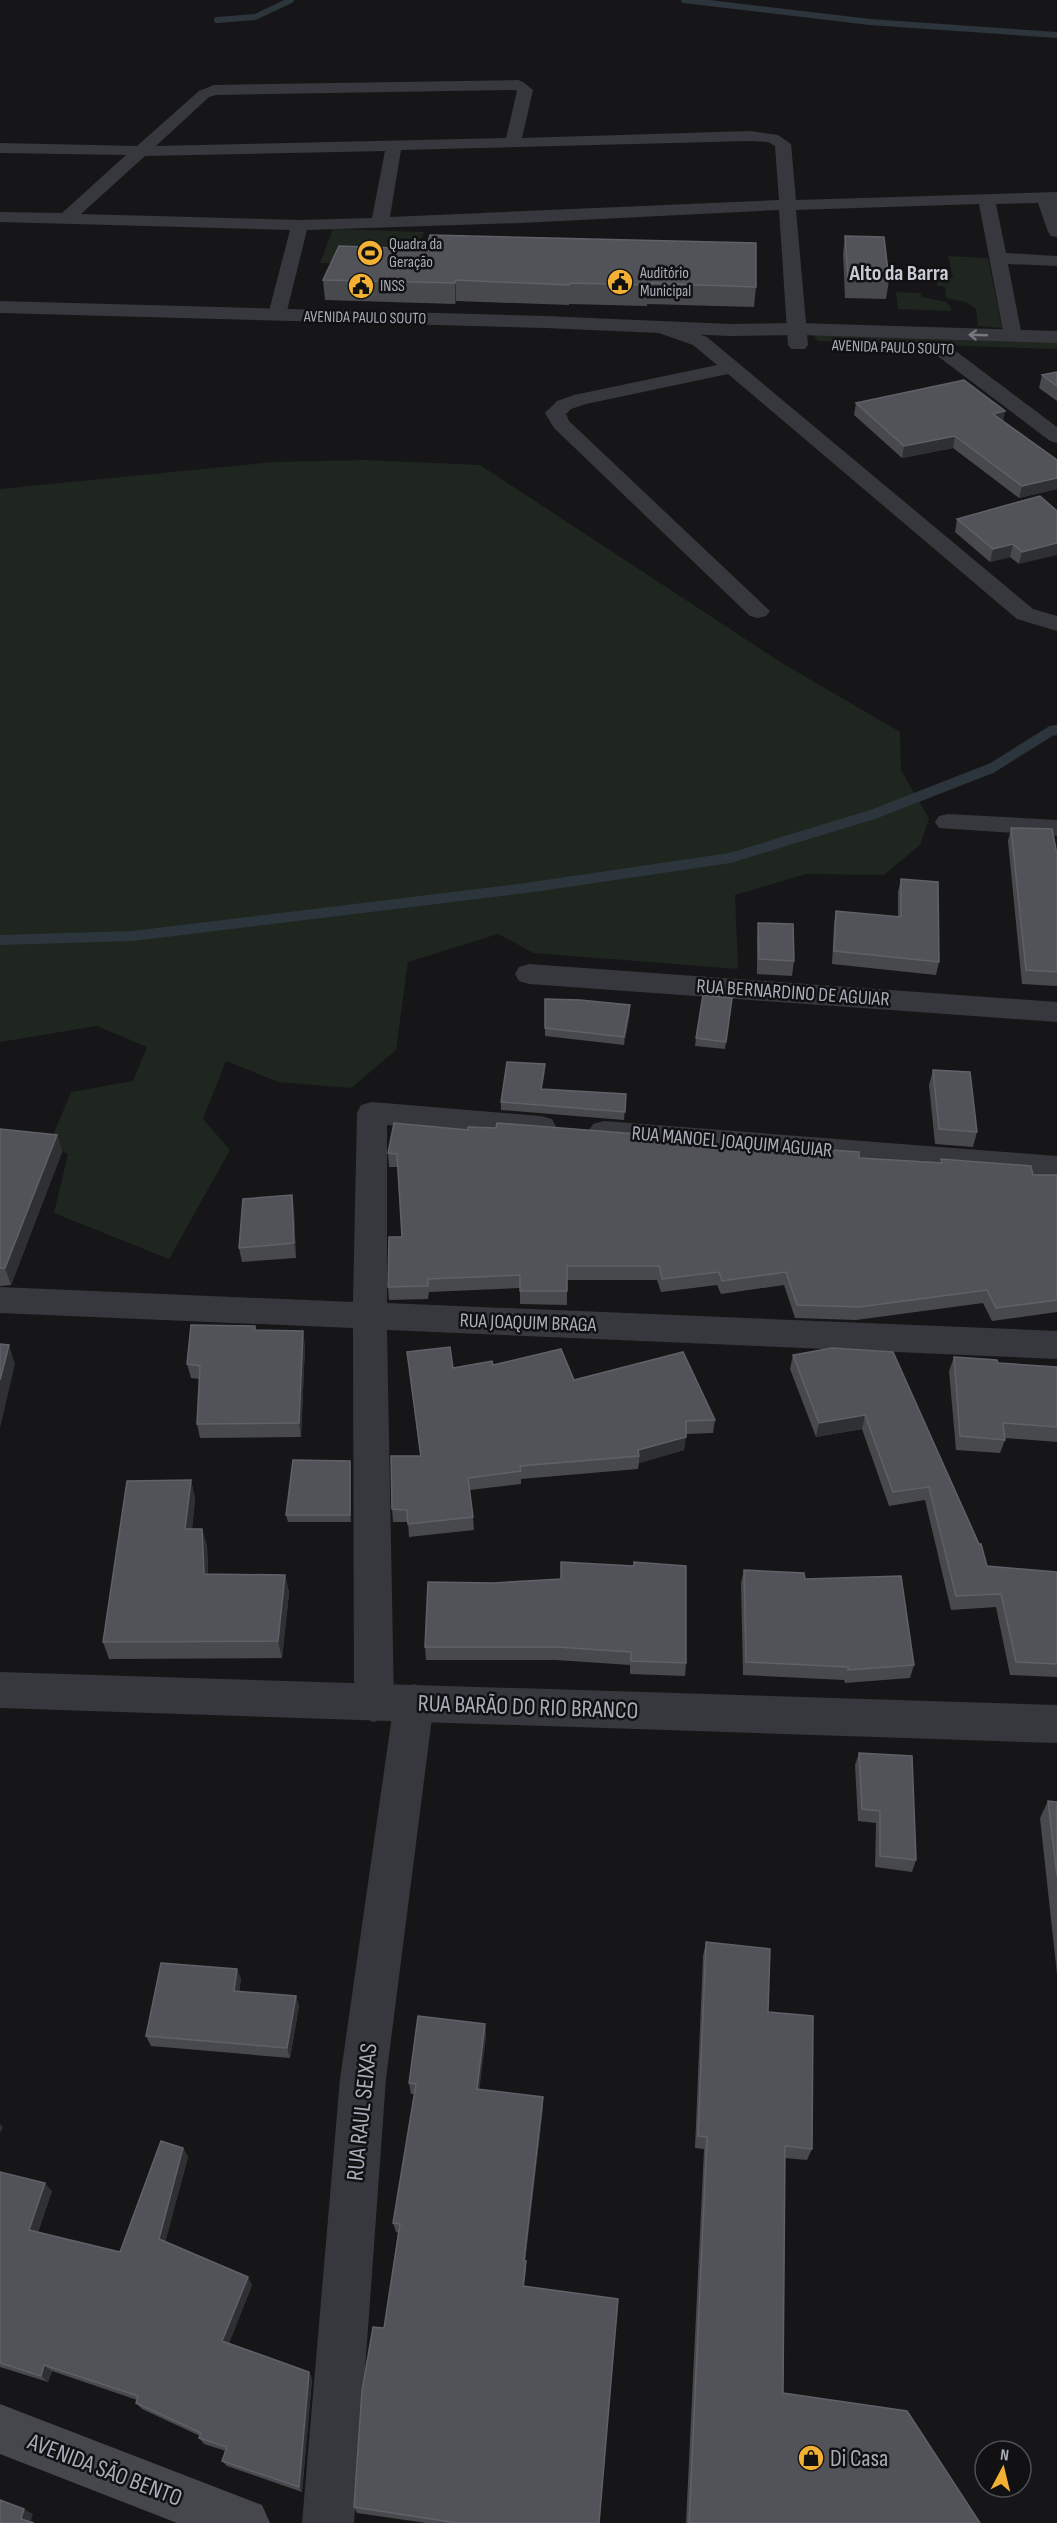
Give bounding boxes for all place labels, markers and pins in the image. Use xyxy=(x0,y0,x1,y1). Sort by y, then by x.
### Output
place label: Quadra da Geração xyxy=(389,235,442,272)
sports icon: Quadra da Geração xyxy=(355,238,385,268)
place label: Auditório Municipal xyxy=(639,264,691,301)
public building icon: Auditório Municipal xyxy=(605,267,635,297)
public building icon: INSS xyxy=(346,271,376,301)
place label: INSS xyxy=(380,277,405,296)
shop icon: Di Casa xyxy=(796,2443,826,2473)
place label: Di Casa xyxy=(830,2444,888,2473)

